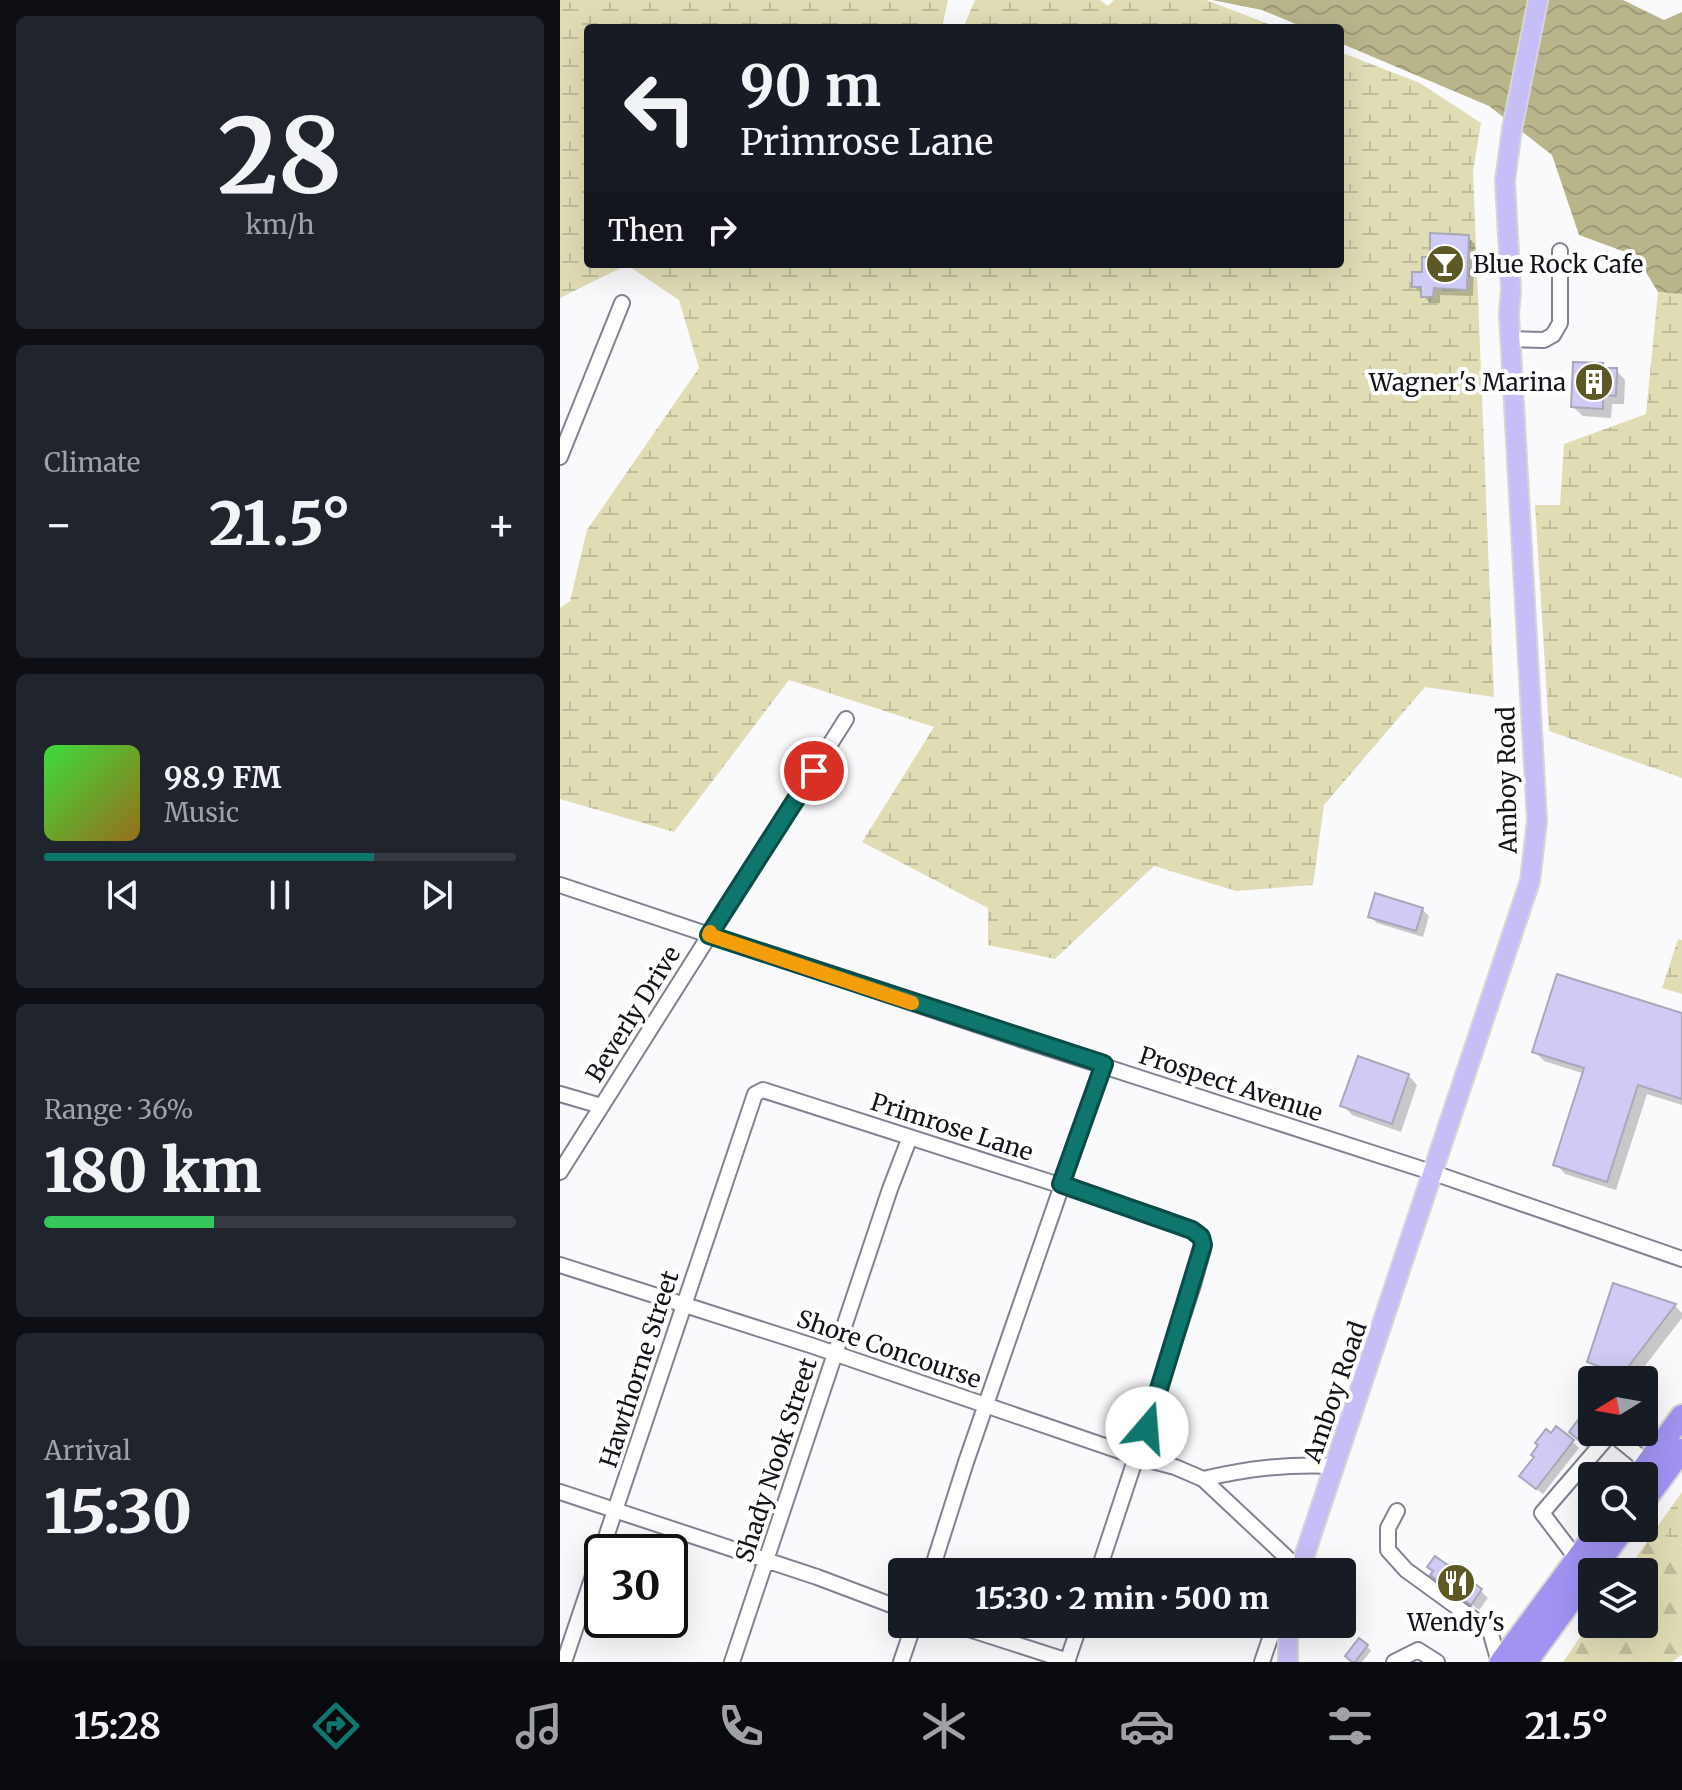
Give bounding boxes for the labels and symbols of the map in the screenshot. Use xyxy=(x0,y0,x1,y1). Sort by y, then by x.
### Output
bar icon: Blue Rock Cafe xyxy=(1424,243,1466,285)
place label: Blue Rock Cafe xyxy=(1473,249,1643,280)
building icon: Wagner's Marina xyxy=(1573,361,1615,403)
place label: Wagner's Marina xyxy=(1368,367,1566,398)
street label: Amboy Road xyxy=(1490,706,1524,855)
pin xyxy=(780,737,848,805)
street label: Beverly Drive xyxy=(579,940,687,1088)
street label: Prospect Avenue xyxy=(1135,1040,1327,1128)
street label: Primrose Lane xyxy=(867,1086,1037,1168)
street label: Hawthorne Street xyxy=(593,1266,686,1471)
street label: Shore Concourse xyxy=(793,1303,985,1395)
street label: Amboy Road xyxy=(1296,1317,1374,1468)
street label: Shady Nook Street xyxy=(728,1353,824,1566)
north arrow xyxy=(1578,1366,1658,1446)
position arrow xyxy=(1105,1386,1189,1470)
speed limit sign: 30 xyxy=(584,1534,688,1638)
restaurant icon: Wendy's xyxy=(1435,1562,1477,1604)
place label: Wendy's xyxy=(1406,1607,1505,1638)

